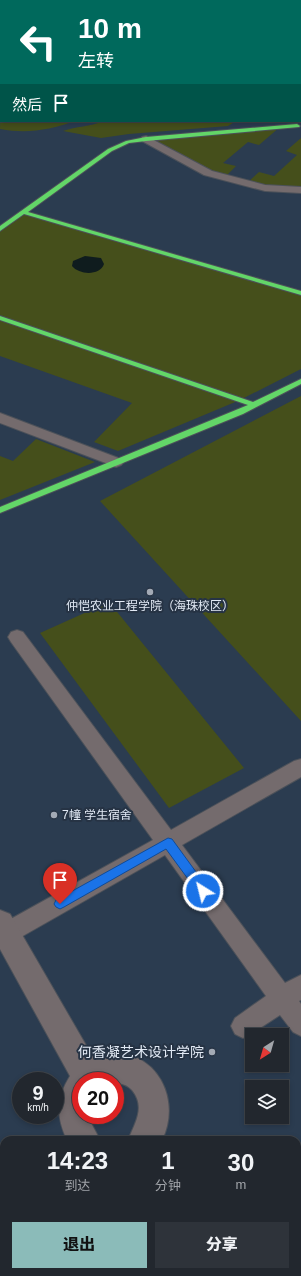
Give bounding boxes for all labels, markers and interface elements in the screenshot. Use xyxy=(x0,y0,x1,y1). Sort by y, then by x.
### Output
text: 10 m xyxy=(78,13,142,44)
icon: left xyxy=(12,16,64,68)
text: 左转 xyxy=(78,51,114,71)
icon: arrive xyxy=(50,92,72,114)
text: 然后 xyxy=(12,96,42,113)
marker: 仲恺农业工程学院（海珠校区） xyxy=(145,587,155,597)
place label: 仲恺农业工程学院（海珠校区） xyxy=(66,599,234,613)
place label: 7幢 学生宿舍 xyxy=(62,808,132,822)
marker: 7幢 学生宿舍 xyxy=(49,810,59,820)
pin xyxy=(43,863,77,904)
icon: arrive xyxy=(49,869,71,891)
position arrow xyxy=(182,870,224,912)
north arrow xyxy=(245,1028,289,1072)
map controls xyxy=(245,1028,289,1124)
place label: 何香凝艺术设计学院 xyxy=(78,1044,204,1060)
marker: 何香凝艺术设计学院 xyxy=(207,1047,217,1057)
speed limit sign: 20 xyxy=(72,1072,124,1124)
button: layers xyxy=(245,1080,289,1124)
text: 9 xyxy=(32,1082,44,1104)
text: km/h xyxy=(27,1102,49,1113)
text: 14:23 xyxy=(47,1147,108,1174)
text: 1 xyxy=(161,1147,175,1174)
text: 30 xyxy=(228,1149,254,1176)
text: m xyxy=(235,1177,246,1192)
text: 到达 xyxy=(64,1178,90,1193)
text: 分钟 xyxy=(155,1178,181,1193)
button: 退出 xyxy=(12,1222,147,1268)
button: 分享 xyxy=(155,1222,289,1268)

